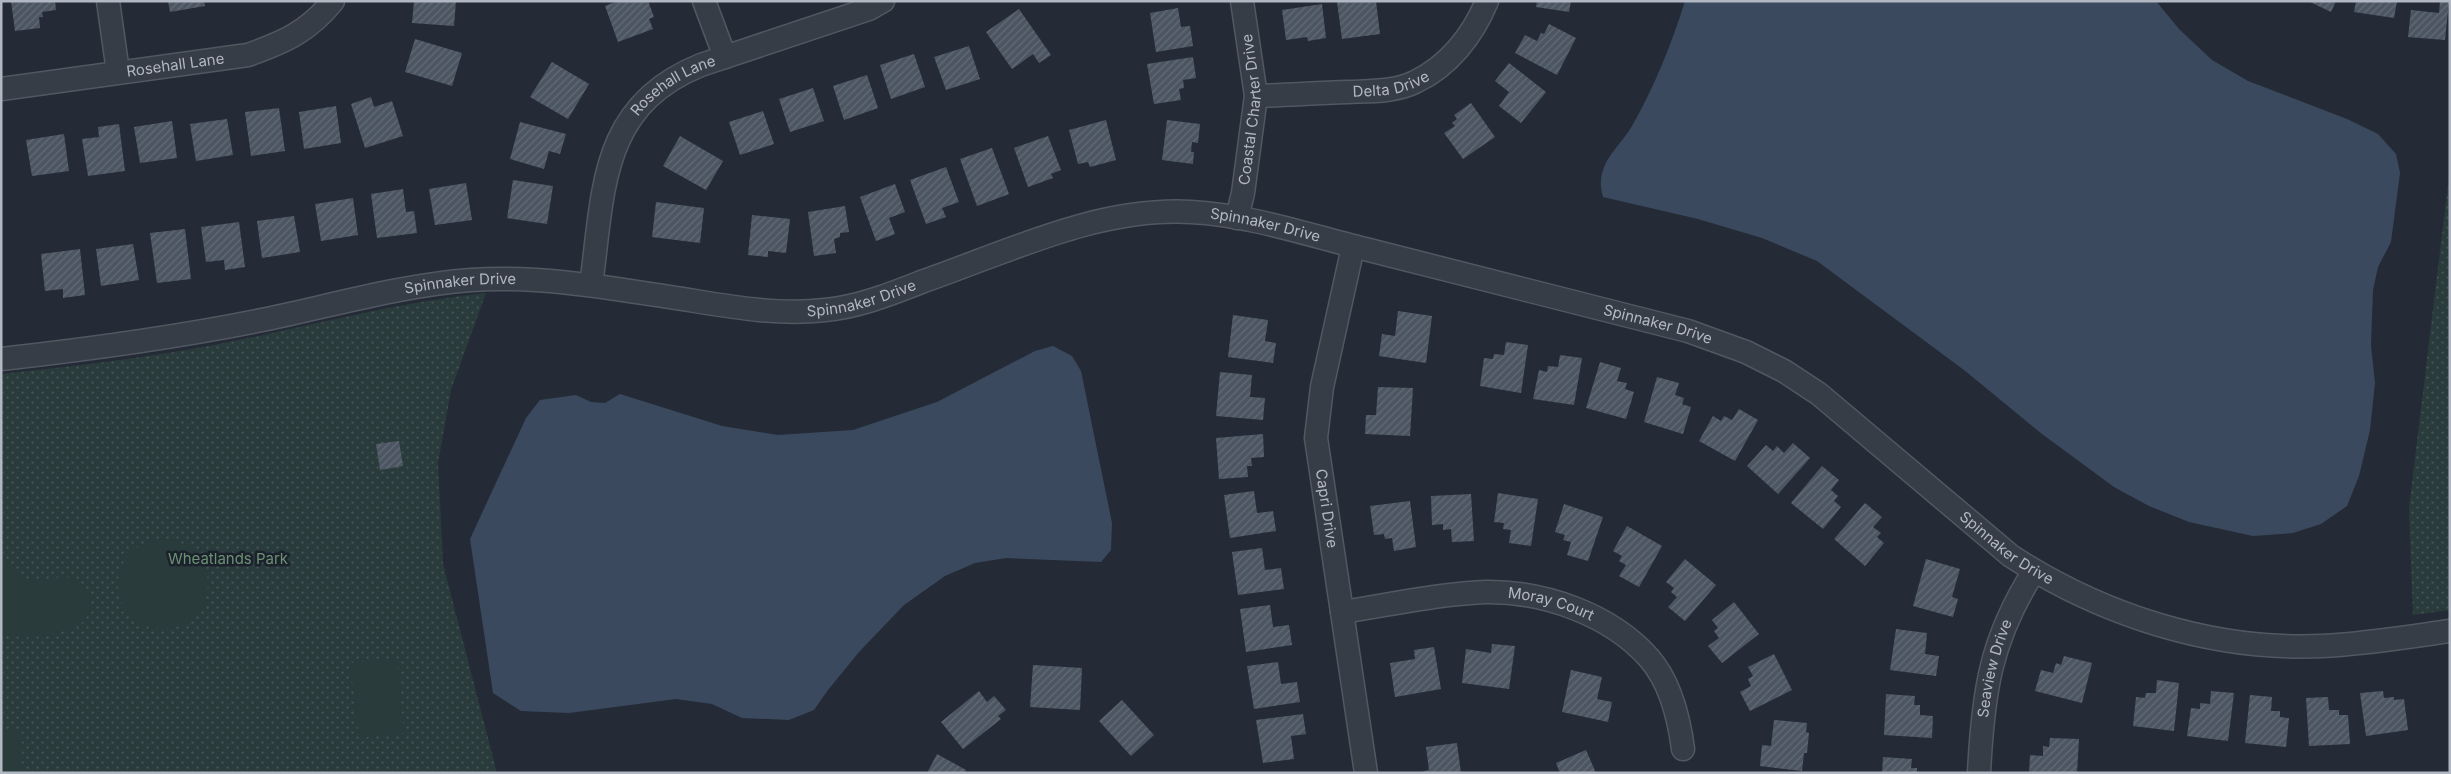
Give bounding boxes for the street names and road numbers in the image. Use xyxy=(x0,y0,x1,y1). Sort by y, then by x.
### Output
street label: Coastal Charter Drive xyxy=(1234,33,1265,186)
street label: Rosehall Lane xyxy=(125,48,225,81)
street label: Rosehall Lane xyxy=(626,51,718,119)
street label: Delta Drive xyxy=(1352,66,1433,101)
street label: Spinnaker Drive xyxy=(1209,204,1323,246)
street label: Spinnaker Drive xyxy=(403,269,516,298)
street label: Spinnaker Drive xyxy=(806,275,919,320)
street label: Spinnaker Drive xyxy=(1601,300,1715,348)
street label: Capri Drive xyxy=(1312,468,1342,549)
street label: Spinnaker Drive xyxy=(1956,507,2057,588)
street label: Moray Court xyxy=(1507,583,1598,625)
street label: Seaview Drive xyxy=(1973,616,2016,719)

